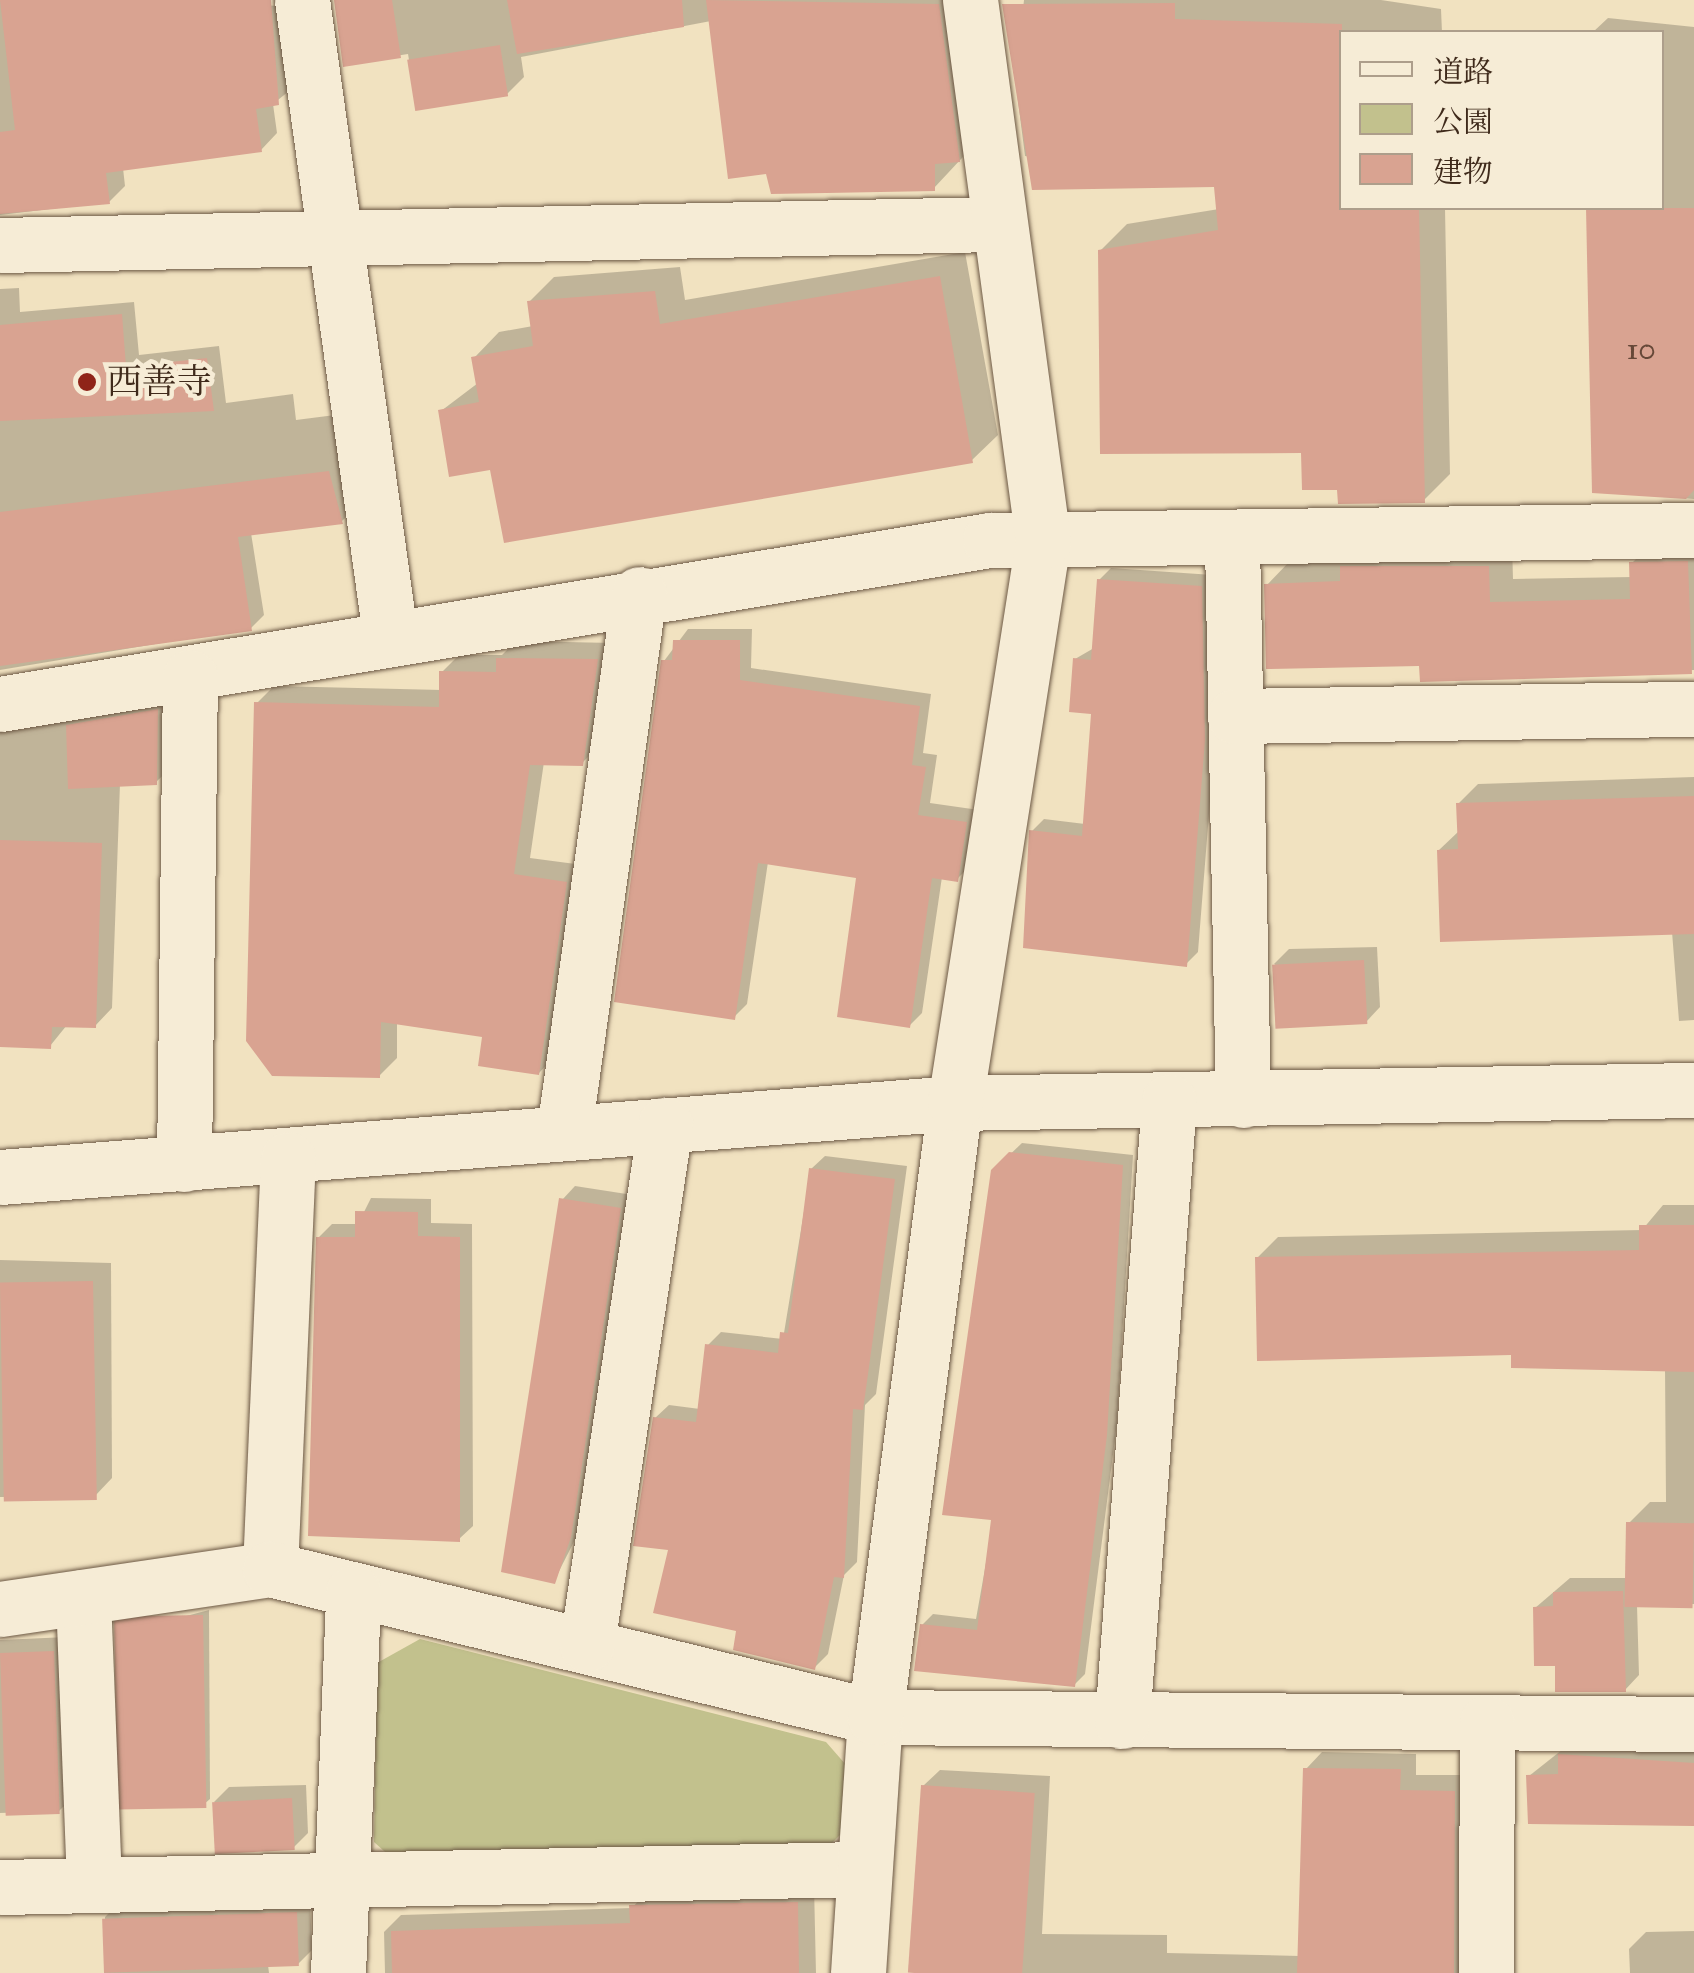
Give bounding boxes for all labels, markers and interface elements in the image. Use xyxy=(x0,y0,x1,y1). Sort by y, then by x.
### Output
legend xyxy=(1339,30,1664,210)
text: 道路 xyxy=(1433,54,1493,90)
text: 公園 xyxy=(1433,104,1493,140)
text: 建物 xyxy=(1433,154,1493,190)
house number: 10 xyxy=(1626,331,1656,367)
place label: 西善寺 xyxy=(107,361,212,403)
marker: 西善寺 xyxy=(76,371,98,393)

